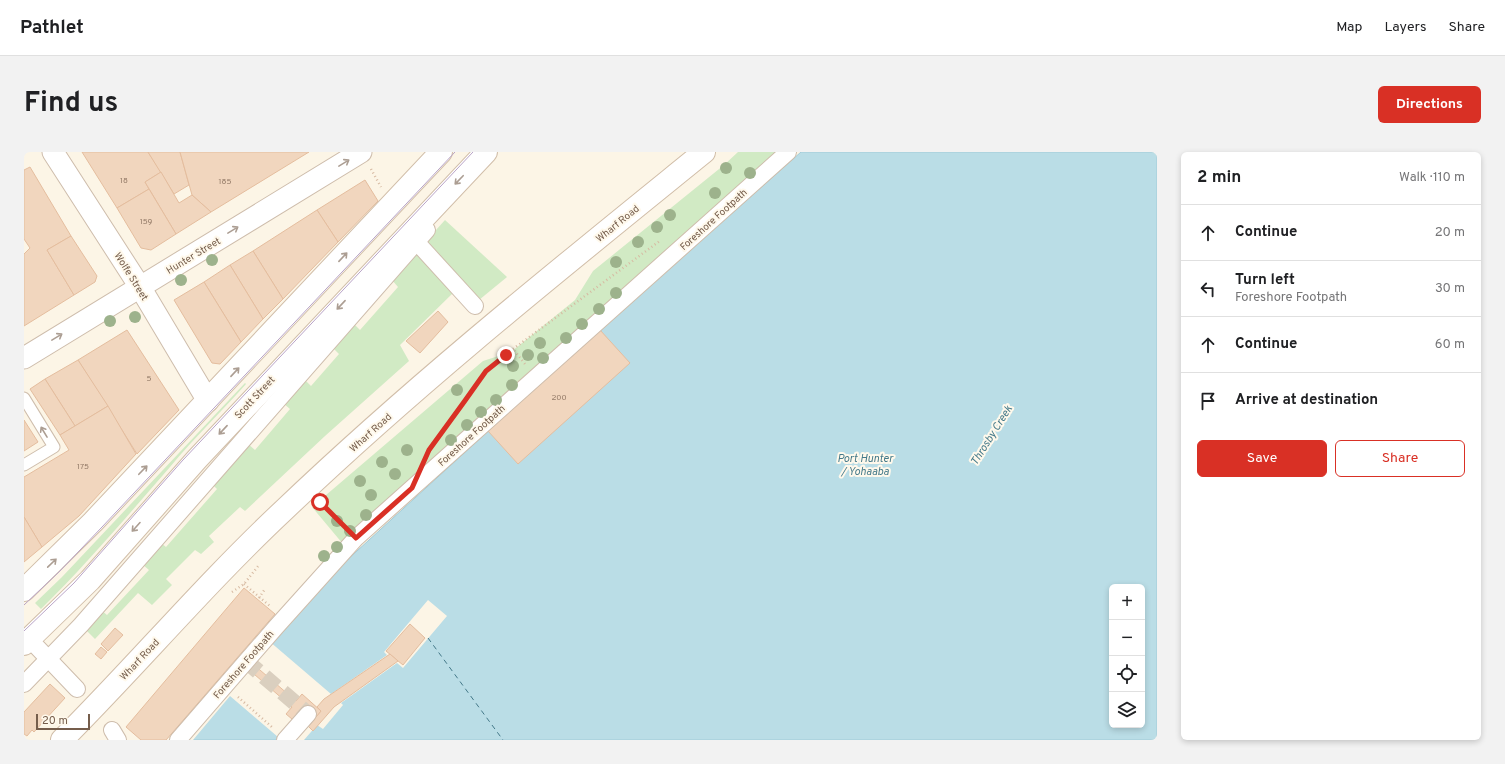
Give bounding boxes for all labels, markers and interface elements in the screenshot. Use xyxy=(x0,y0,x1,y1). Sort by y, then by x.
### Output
text: Pathlet xyxy=(20,16,84,40)
text: Map xyxy=(1336,19,1362,36)
text: Layers xyxy=(1384,19,1426,36)
text: Share xyxy=(1448,19,1485,36)
text: Find us xyxy=(24,86,118,122)
button: Directions xyxy=(1378,86,1481,123)
one-way arrow xyxy=(338,158,350,166)
text: 2 min xyxy=(1197,167,1241,189)
text: Walk · 110 m xyxy=(1399,170,1465,186)
one-way arrow xyxy=(454,175,464,185)
house number: 18 xyxy=(120,176,128,186)
house number: 185 xyxy=(219,177,231,187)
street label: Foreshore Footpath xyxy=(678,186,750,254)
street label: Wharf Road xyxy=(594,203,642,246)
house number: 159 xyxy=(140,217,153,227)
icon: ahead xyxy=(1197,222,1219,244)
text: Continue xyxy=(1235,223,1297,242)
text: 20 m xyxy=(1435,225,1465,241)
one-way arrow xyxy=(227,226,239,234)
street label: Hunter Street xyxy=(164,235,223,278)
street label: Wolfe Street xyxy=(111,250,151,304)
one-way arrow xyxy=(338,252,348,262)
text: Turn left xyxy=(1235,271,1295,290)
icon: left xyxy=(1197,278,1219,300)
text: 30 m xyxy=(1435,281,1465,297)
text: Foreshore Footpath xyxy=(1235,290,1347,306)
one-way arrow xyxy=(336,300,346,310)
one-way arrow xyxy=(51,333,63,341)
icon: ahead xyxy=(1197,334,1219,356)
text: Continue xyxy=(1235,335,1297,354)
text: 60 m xyxy=(1435,337,1465,353)
route end xyxy=(497,346,515,364)
one-way arrow xyxy=(230,368,239,378)
house number: 5 xyxy=(147,374,152,384)
street label: Scott Street xyxy=(232,374,278,422)
icon: arrive xyxy=(1197,390,1219,412)
text: Arrive at destination xyxy=(1235,391,1378,410)
house number: 200 xyxy=(551,393,567,403)
street label: Foreshore Footpath xyxy=(436,402,508,470)
water label: Throsby Creek xyxy=(968,402,1016,468)
street label: Wharf Road xyxy=(347,411,395,455)
one-way arrow xyxy=(219,425,228,436)
one-way arrow xyxy=(40,426,48,438)
button: Save xyxy=(1197,440,1327,477)
button: Share xyxy=(1335,440,1465,477)
water label: Port Hunter / Yohaaba xyxy=(837,452,894,479)
house number: 175 xyxy=(77,462,89,472)
one-way arrow xyxy=(138,465,148,475)
route start xyxy=(311,493,329,511)
one-way arrow xyxy=(132,522,141,532)
one-way arrow xyxy=(47,558,57,568)
map controls xyxy=(1109,584,1145,728)
button: + xyxy=(1109,584,1145,620)
button: − xyxy=(1109,620,1145,656)
street label: Foreshore Footpath xyxy=(211,628,277,702)
street label: Wharf Road xyxy=(118,636,163,684)
button: locate xyxy=(1109,656,1145,692)
button: layers xyxy=(1109,692,1145,728)
scale bar xyxy=(36,712,90,731)
text: 20 m xyxy=(42,714,68,728)

